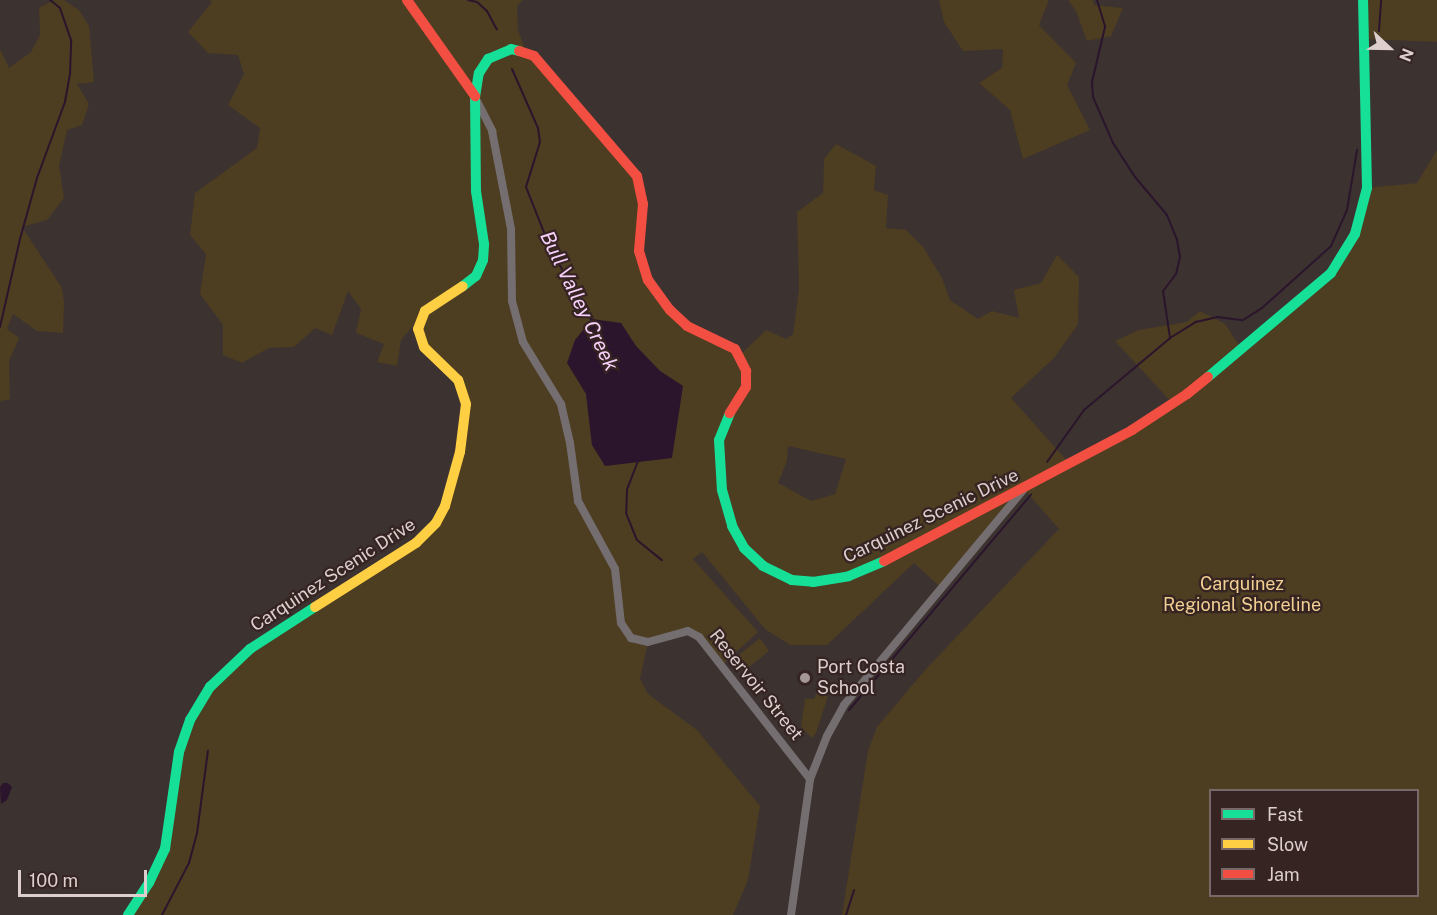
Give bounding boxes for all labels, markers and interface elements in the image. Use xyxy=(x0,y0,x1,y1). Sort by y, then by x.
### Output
north arrow xyxy=(1359,18,1419,78)
text: N xyxy=(1395,46,1417,64)
water label: Bull Valley Creek xyxy=(535,227,623,375)
street label: Carquinez Scenic Drive xyxy=(840,464,1022,568)
street label: Carquinez Scenic Drive xyxy=(246,514,420,636)
park label: Carquinez Regional Shoreline xyxy=(1163,574,1321,616)
street label: Reservoir Street xyxy=(705,625,807,745)
place label: Port Costa School xyxy=(817,657,905,700)
marker: Port Costa School xyxy=(798,671,812,685)
legend xyxy=(1209,789,1419,897)
text: Fast xyxy=(1267,804,1303,825)
text: Slow xyxy=(1267,834,1308,855)
scale bar xyxy=(21,858,150,896)
text: Jam xyxy=(1267,864,1300,885)
text: 100 m xyxy=(29,870,78,891)

